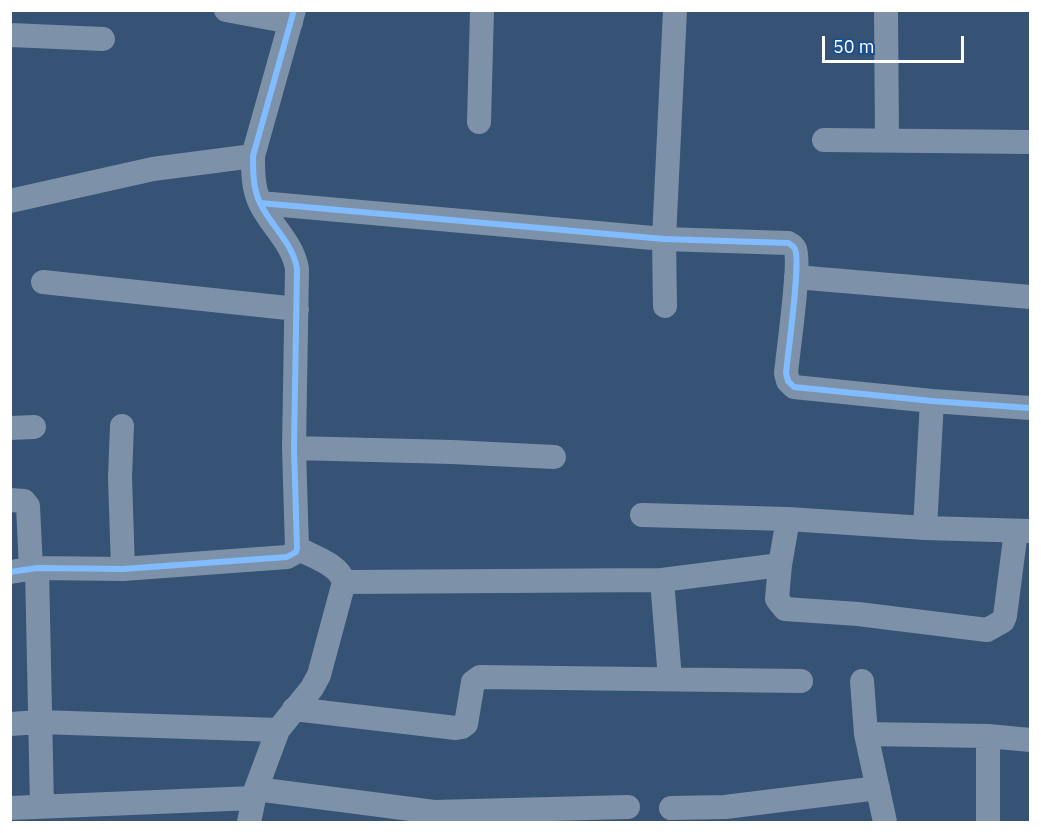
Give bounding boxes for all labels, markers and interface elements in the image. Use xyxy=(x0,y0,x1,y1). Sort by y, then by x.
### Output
scale bar xyxy=(825,24,968,62)
text: 50 m xyxy=(833,35,875,58)

